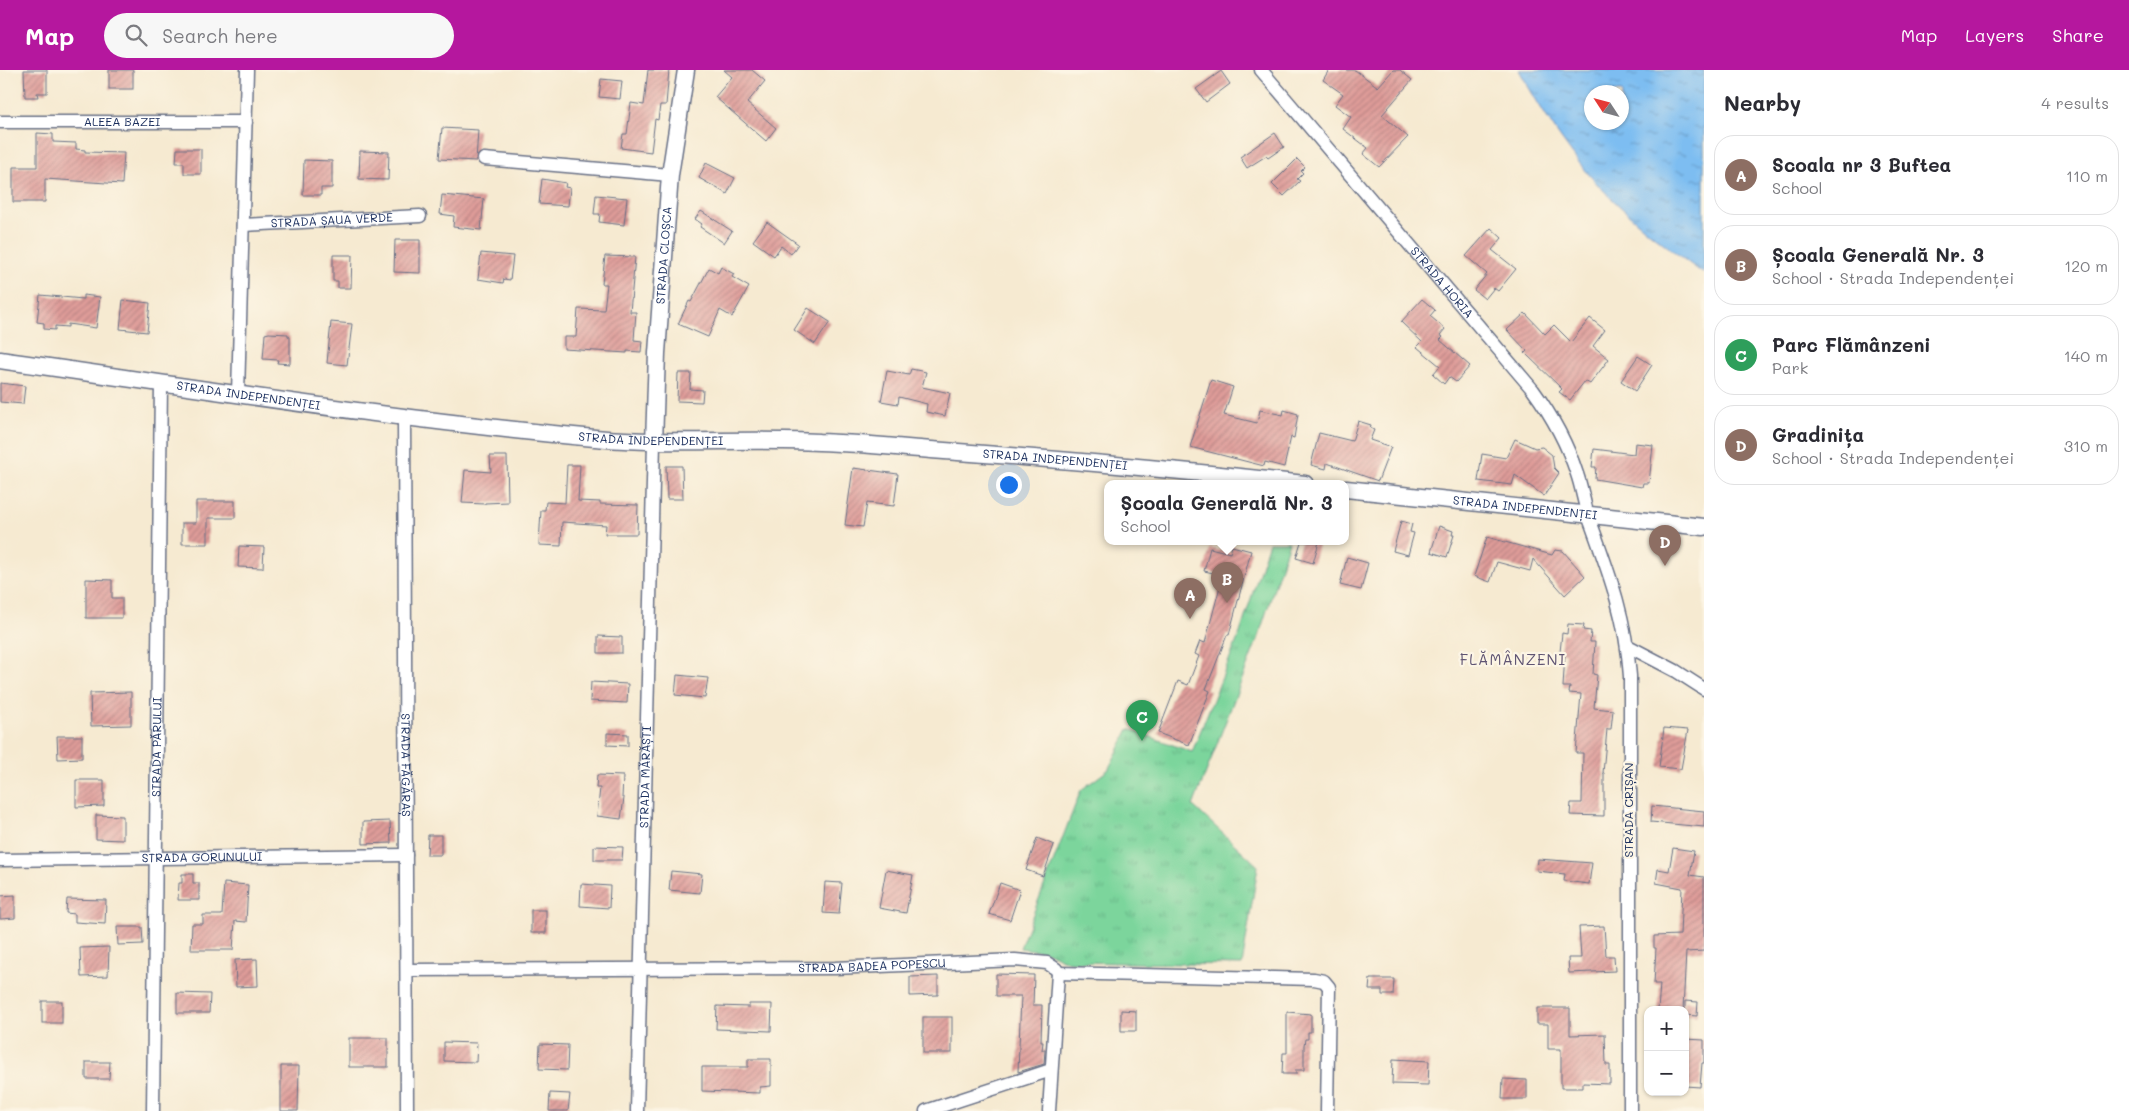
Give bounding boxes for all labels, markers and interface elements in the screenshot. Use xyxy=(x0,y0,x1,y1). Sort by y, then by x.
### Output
search box xyxy=(104,13,454,58)
text: Map xyxy=(25,20,74,51)
icon: search xyxy=(122,21,150,49)
text: Search here xyxy=(162,23,278,48)
text: Map xyxy=(1901,23,1937,47)
text: Layers xyxy=(1965,23,2024,47)
text: Share xyxy=(2052,23,2104,47)
north arrow xyxy=(1584,85,1629,130)
text: Nearby xyxy=(1724,89,1801,116)
text: 4 results xyxy=(2041,92,2109,113)
street label: ALEEA BAZEI xyxy=(84,113,160,129)
text: Scoala nr 3 Buftea xyxy=(1772,152,1951,177)
text: A xyxy=(1735,165,1747,186)
text: 110 m xyxy=(2066,165,2108,186)
text: School xyxy=(1772,177,1822,198)
street label: STRADA CLOȘCA xyxy=(652,206,675,305)
street label: STRADA ȘAUA VERDE xyxy=(270,208,393,231)
text: Școala Generală Nr. 3 xyxy=(1772,242,1984,267)
street label: STRADA HORIA xyxy=(1407,243,1477,321)
text: B xyxy=(1736,255,1746,276)
text: 120 m xyxy=(2064,255,2108,276)
text: School · Strada Independenței xyxy=(1772,267,2014,288)
text: Parc Flămânzeni xyxy=(1772,332,1931,357)
text: C xyxy=(1735,345,1747,366)
text: 140 m xyxy=(2064,345,2108,366)
text: Park xyxy=(1772,357,1808,378)
street label: STRADA INDEPENDENȚEI xyxy=(176,377,321,413)
text: Gradinița xyxy=(1772,422,1864,447)
street label: STRADA INDEPENDENȚEI xyxy=(578,428,723,448)
text: D xyxy=(1735,435,1747,456)
text: 310 m xyxy=(2064,435,2108,456)
street label: STRADA INDEPENDENȚEI xyxy=(982,445,1128,473)
text: School · Strada Independenței xyxy=(1772,447,2014,468)
your location xyxy=(996,472,1022,498)
popup xyxy=(1104,480,1349,545)
text: Școala Generală Nr. 3 xyxy=(1121,490,1332,515)
street label: STRADA INDEPENDENȚEI xyxy=(1452,491,1598,523)
text: School xyxy=(1121,515,1171,536)
pin: D xyxy=(1649,525,1681,566)
pin: B xyxy=(1211,562,1243,603)
pin: A xyxy=(1174,578,1206,619)
district label: FLĂMÂNZENI xyxy=(1460,649,1566,669)
street label: STRADA PĂRULUI xyxy=(147,697,165,797)
pin: C xyxy=(1126,700,1158,741)
street label: STRADA FĂGĂRAȘ xyxy=(398,713,415,817)
street label: STRADA MĂRĂȘTI xyxy=(635,726,654,828)
street label: STRADA CRIȘAN xyxy=(1620,763,1637,857)
street label: STRADA GORUNULUI xyxy=(142,848,262,865)
street label: STRADA BADEA POPESCU xyxy=(798,954,946,975)
map controls xyxy=(1644,1006,1689,1096)
button: + xyxy=(1644,1006,1689,1051)
button: − xyxy=(1644,1051,1689,1096)

